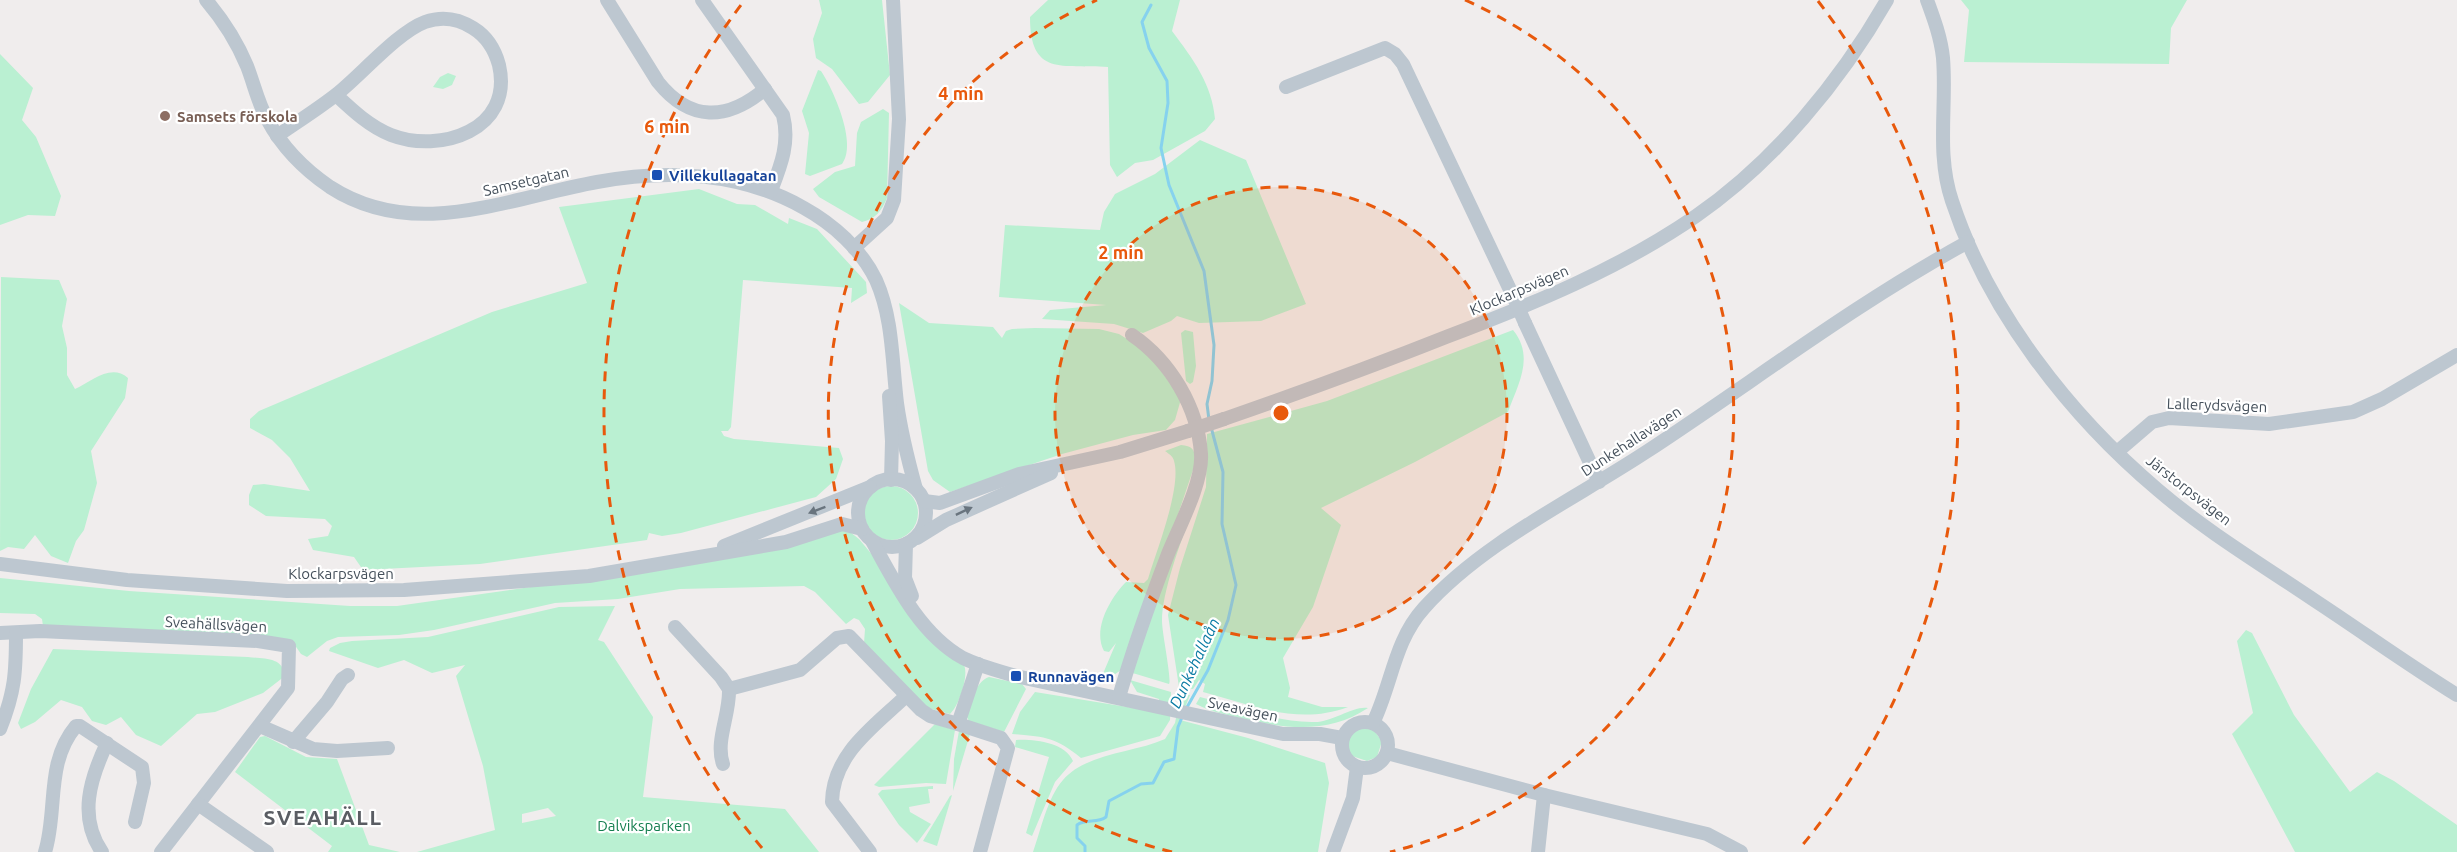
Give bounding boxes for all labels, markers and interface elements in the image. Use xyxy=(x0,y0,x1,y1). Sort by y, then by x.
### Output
text: 4 min xyxy=(938,83,984,103)
place label: Samsets förskola xyxy=(177,108,298,125)
marker: Samsets förskola xyxy=(158,109,172,123)
text: 6 min xyxy=(644,116,690,136)
street label: Samsetgatan xyxy=(481,163,571,199)
place label: Villekullagatan xyxy=(669,167,777,184)
marker: Villekullagatan xyxy=(650,168,664,182)
text: 2 min xyxy=(1098,242,1144,262)
street label: Klockarpsvägen xyxy=(1467,262,1571,318)
street label: Lallerydsvägen xyxy=(2166,395,2268,415)
street label: Dunkehallavägen xyxy=(1578,402,1684,480)
centre of rings xyxy=(1271,403,1291,423)
street label: Järstorpsvägen xyxy=(2143,451,2235,529)
one-way arrow xyxy=(807,505,825,515)
one-way arrow xyxy=(956,507,973,516)
street label: Klockarpsvägen xyxy=(288,565,394,582)
street label: Sveahällsvägen xyxy=(165,613,267,635)
water label: Dunkehallaån xyxy=(1165,615,1223,711)
place label: Runnavägen xyxy=(1028,668,1114,685)
marker: Runnavägen xyxy=(1009,669,1023,683)
street label: Sveavägen xyxy=(1206,693,1280,725)
district label: SVEAHÄLL xyxy=(264,805,382,829)
park label: Dalviksparken xyxy=(597,817,691,834)

